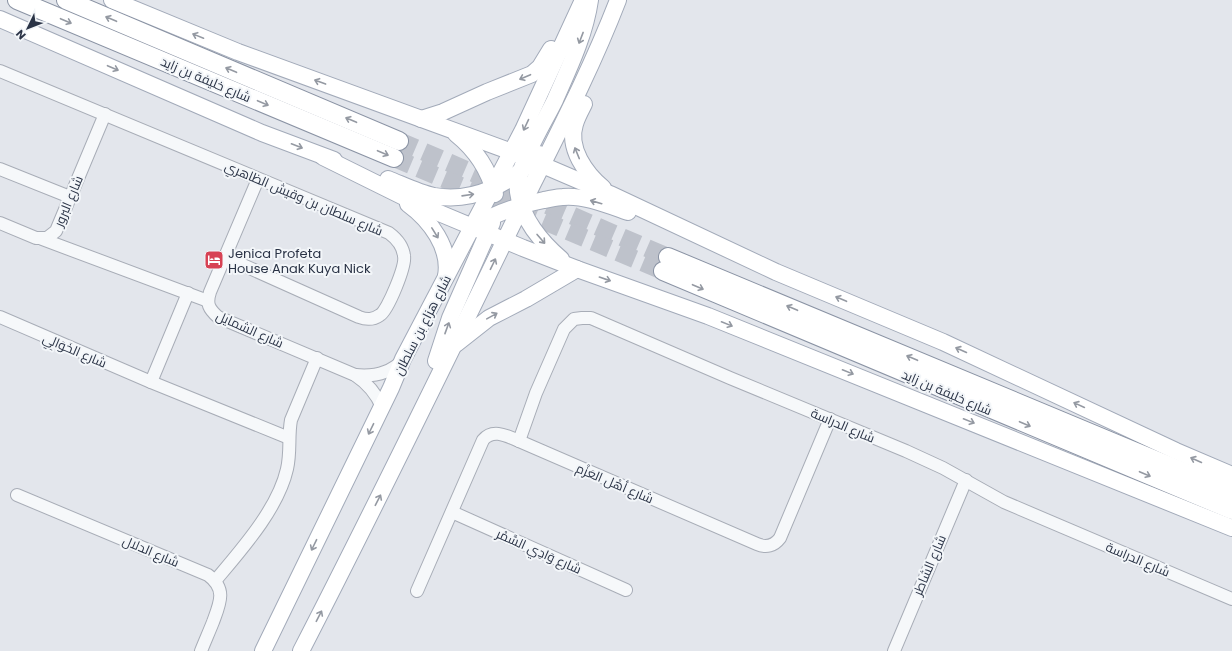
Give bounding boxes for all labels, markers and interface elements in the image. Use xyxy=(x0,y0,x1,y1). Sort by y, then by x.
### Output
north arrow xyxy=(8,8,48,48)
one-way arrow xyxy=(106,15,118,22)
one-way arrow xyxy=(59,17,71,25)
text: N xyxy=(12,26,29,43)
one-way arrow xyxy=(193,31,205,39)
one-way arrow xyxy=(576,31,584,43)
street label: شارع خليفة بن زايد xyxy=(158,52,254,107)
one-way arrow xyxy=(106,65,118,72)
one-way arrow xyxy=(225,65,237,73)
one-way arrow xyxy=(519,74,531,81)
one-way arrow xyxy=(314,78,326,86)
one-way arrow xyxy=(257,100,269,108)
one-way arrow xyxy=(345,116,357,124)
one-way arrow xyxy=(522,118,529,130)
one-way arrow xyxy=(290,143,302,151)
one-way arrow xyxy=(572,148,580,160)
one-way arrow xyxy=(377,150,389,157)
street label: شارع سلطان بن وقيش الظاهري xyxy=(221,156,386,241)
street label: شارع البرور xyxy=(49,173,88,231)
one-way arrow xyxy=(461,191,474,199)
one-way arrow xyxy=(590,198,603,205)
one-way arrow xyxy=(431,227,439,239)
one-way arrow xyxy=(536,234,545,245)
place label: Jenica Profeta House Anak Kuya Nick xyxy=(228,244,371,278)
hotel icon: Jenica Profeta House Anak Kuya Nick xyxy=(203,249,225,271)
one-way arrow xyxy=(490,258,497,270)
street label: شارع هزاع بن سلطان xyxy=(389,272,456,379)
one-way arrow xyxy=(599,275,611,283)
one-way arrow xyxy=(692,283,704,291)
one-way arrow xyxy=(835,295,847,303)
one-way arrow xyxy=(786,304,798,311)
street label: شارع الشمايل xyxy=(213,306,287,353)
one-way arrow xyxy=(486,312,498,320)
one-way arrow xyxy=(721,320,733,328)
one-way arrow xyxy=(443,322,451,334)
street label: شارع الخَوَالِي xyxy=(39,328,110,373)
one-way arrow xyxy=(955,346,967,353)
one-way arrow xyxy=(906,354,918,362)
street label: شارع خليفة بن زايد xyxy=(899,365,995,420)
one-way arrow xyxy=(842,369,854,376)
one-way arrow xyxy=(1073,401,1085,408)
street label: شارع الدراسة xyxy=(808,403,878,447)
one-way arrow xyxy=(962,417,974,425)
one-way arrow xyxy=(1018,421,1030,428)
one-way arrow xyxy=(367,422,374,434)
one-way arrow xyxy=(1191,456,1203,463)
street label: شارع أهْل العَزْم xyxy=(573,459,656,508)
one-way arrow xyxy=(1138,471,1150,478)
one-way arrow xyxy=(375,494,382,506)
street label: شارع وَادِي السَّمْر xyxy=(492,524,584,580)
street label: شارع الدلال xyxy=(120,531,182,572)
street label: شارع الشاطر xyxy=(908,532,951,599)
street label: شارع الدراسة xyxy=(1103,537,1173,581)
one-way arrow xyxy=(310,539,317,551)
one-way arrow xyxy=(316,610,323,622)

